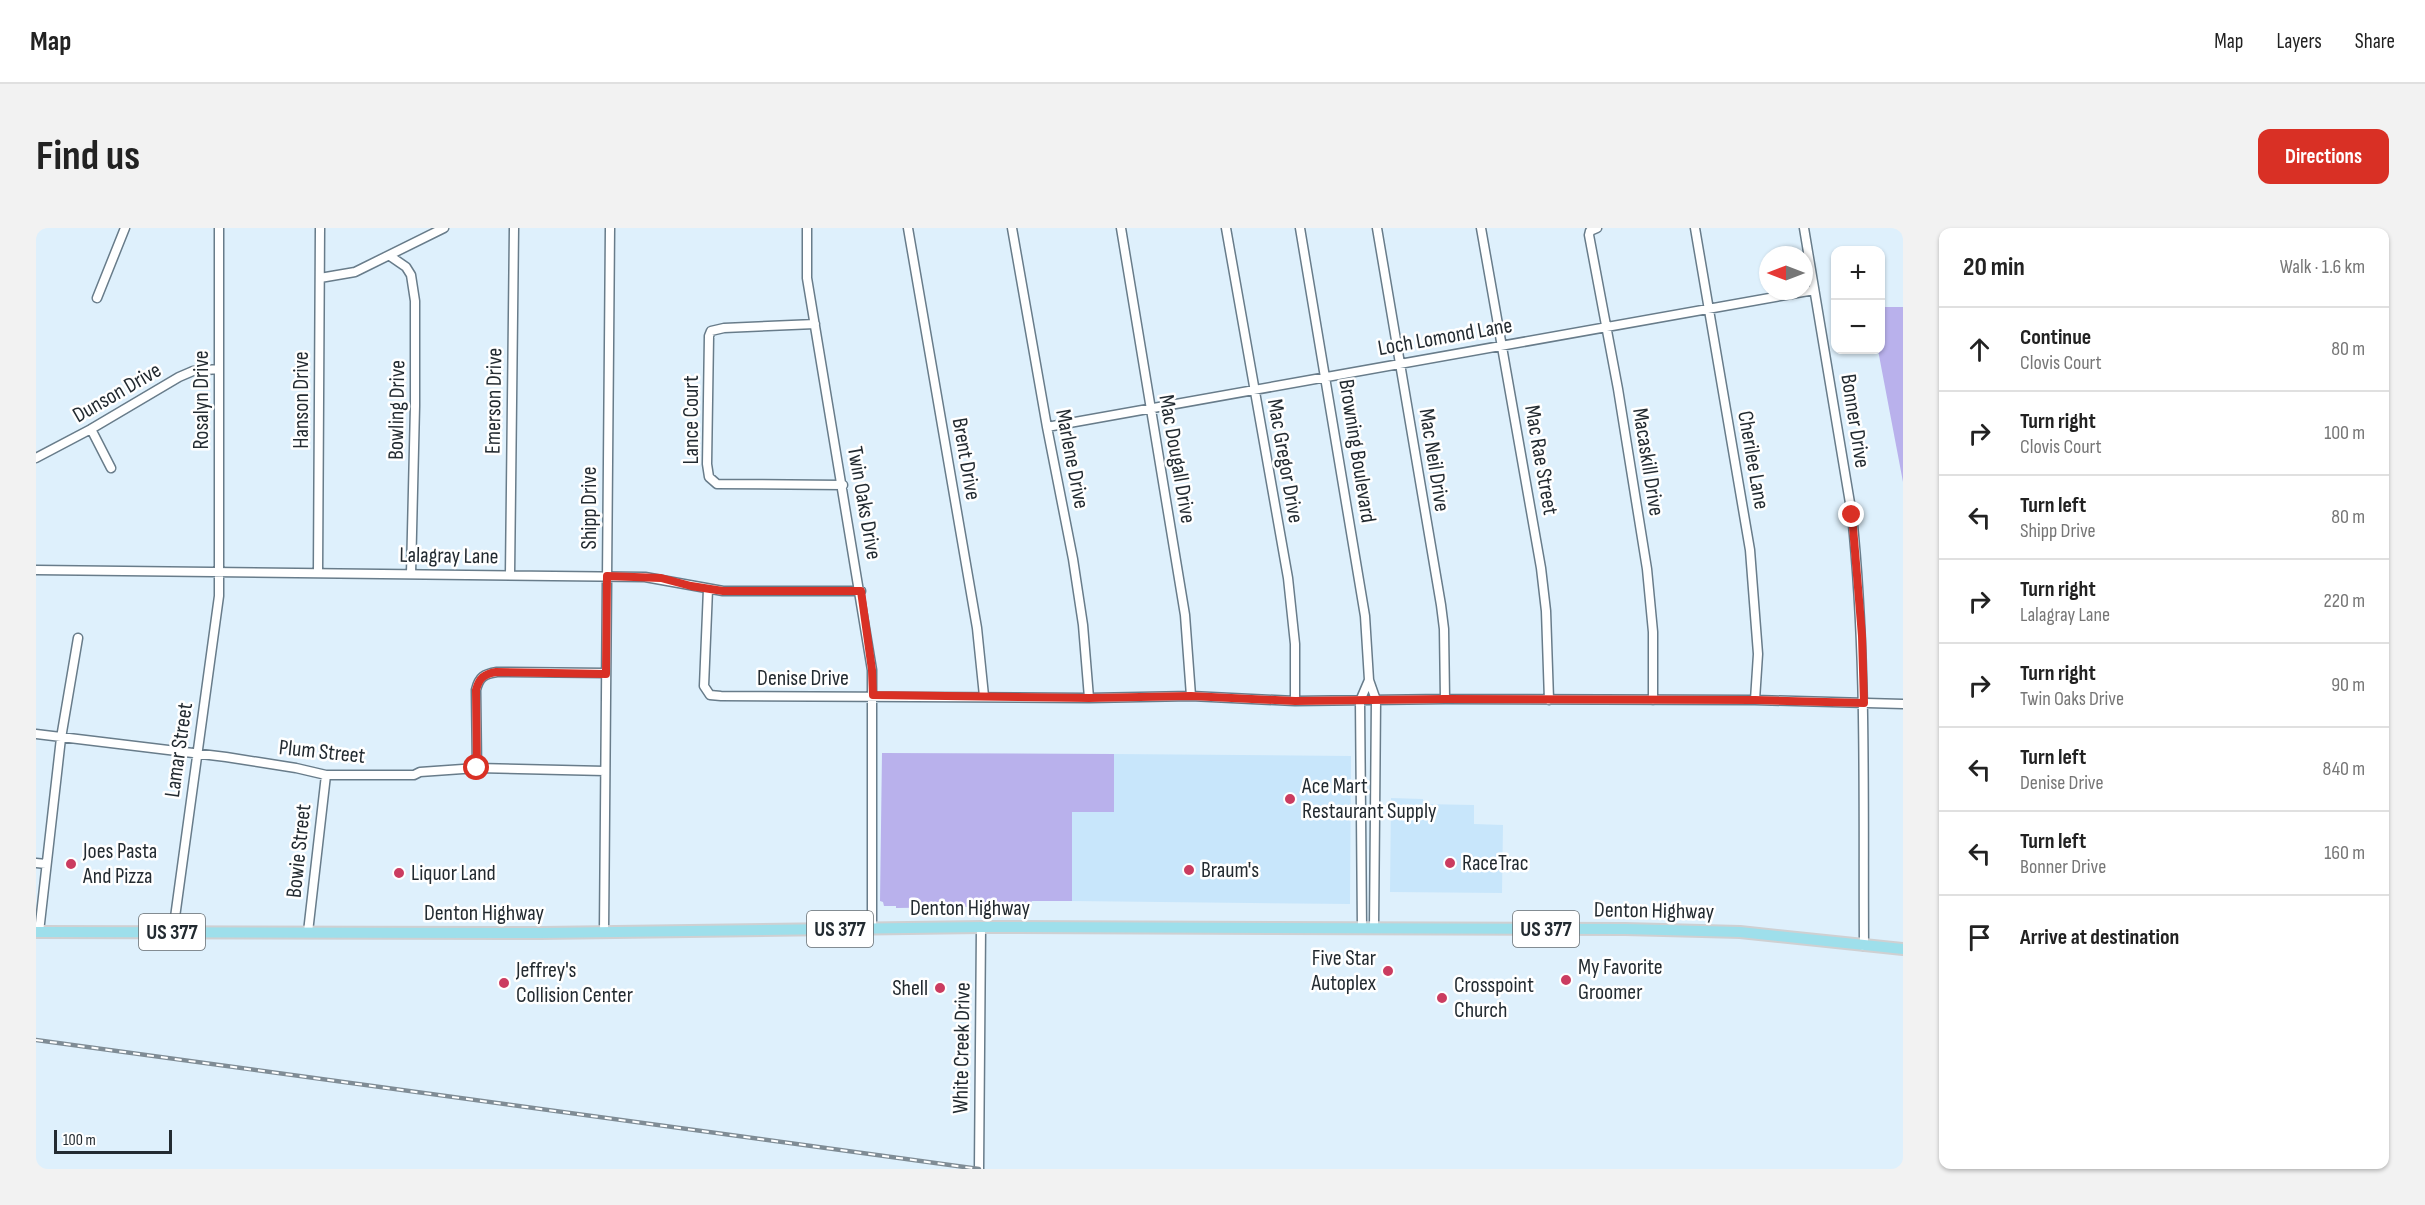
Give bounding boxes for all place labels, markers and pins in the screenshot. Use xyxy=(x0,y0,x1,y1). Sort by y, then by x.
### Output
place label: Ace Mart Restaurant Supply xyxy=(1301,773,1437,825)
marker: Ace Mart Restaurant Supply xyxy=(1283,792,1297,806)
place label: Joes Pasta And Pizza xyxy=(82,838,157,890)
place label: RaceTrac xyxy=(1462,850,1528,877)
marker: RaceTrac xyxy=(1443,856,1457,870)
marker: Joes Pasta And Pizza xyxy=(64,857,78,871)
place label: Braum's xyxy=(1201,857,1259,884)
place label: Liquor Land xyxy=(411,860,496,887)
marker: Braum's xyxy=(1182,863,1196,877)
marker: Liquor Land xyxy=(392,866,406,880)
place label: Five Star Autoplex xyxy=(1311,945,1377,997)
place label: My Favorite Groomer xyxy=(1578,954,1663,1006)
place label: Jeffrey's Collision Center xyxy=(515,957,633,1009)
marker: Five Star Autoplex xyxy=(1381,964,1395,978)
place label: Crosspoint Church xyxy=(1454,972,1534,1024)
marker: My Favorite Groomer xyxy=(1559,973,1573,987)
place label: Shell xyxy=(892,975,928,1002)
marker: Jeffrey's Collision Center xyxy=(497,976,511,990)
marker: Shell xyxy=(933,981,947,995)
marker: Crosspoint Church xyxy=(1435,991,1449,1005)

